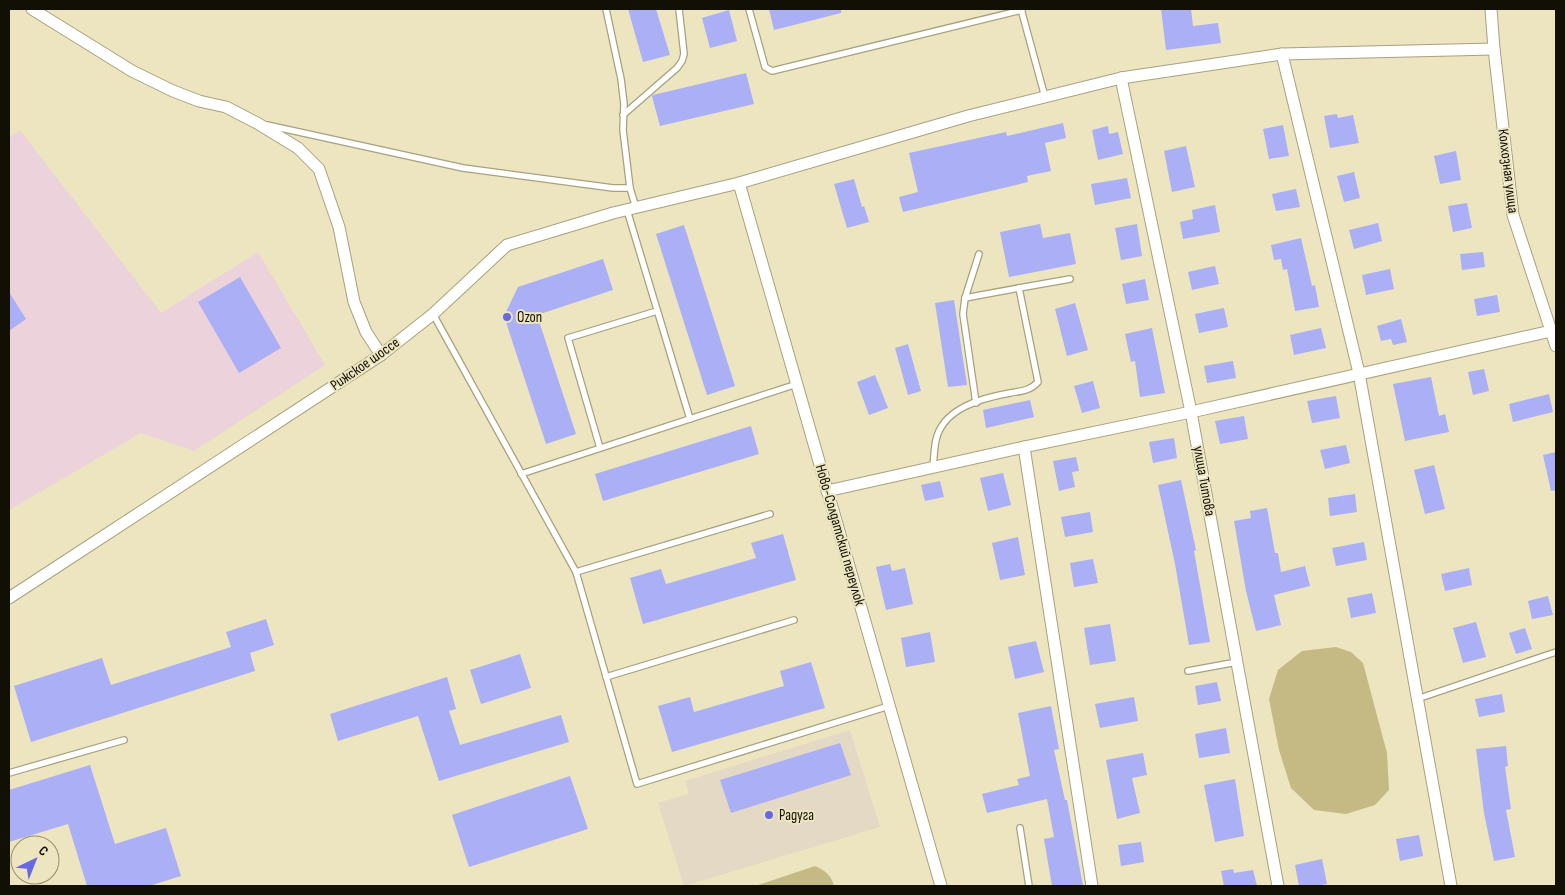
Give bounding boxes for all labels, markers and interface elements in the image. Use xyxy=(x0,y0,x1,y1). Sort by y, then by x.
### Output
street label: Колхозная улица xyxy=(1493,128,1523,214)
place label: Ozon xyxy=(517,308,542,327)
marker: Ozon xyxy=(501,311,513,323)
street label: Рижское шоссе xyxy=(327,333,403,395)
street label: улица Титова xyxy=(1188,444,1220,518)
street label: Ново-Солдатский переулок xyxy=(811,462,869,608)
place label: Радуга xyxy=(779,806,814,825)
marker: Радуга xyxy=(763,809,775,821)
north arrow xyxy=(10,835,60,885)
text: С xyxy=(35,842,52,860)

